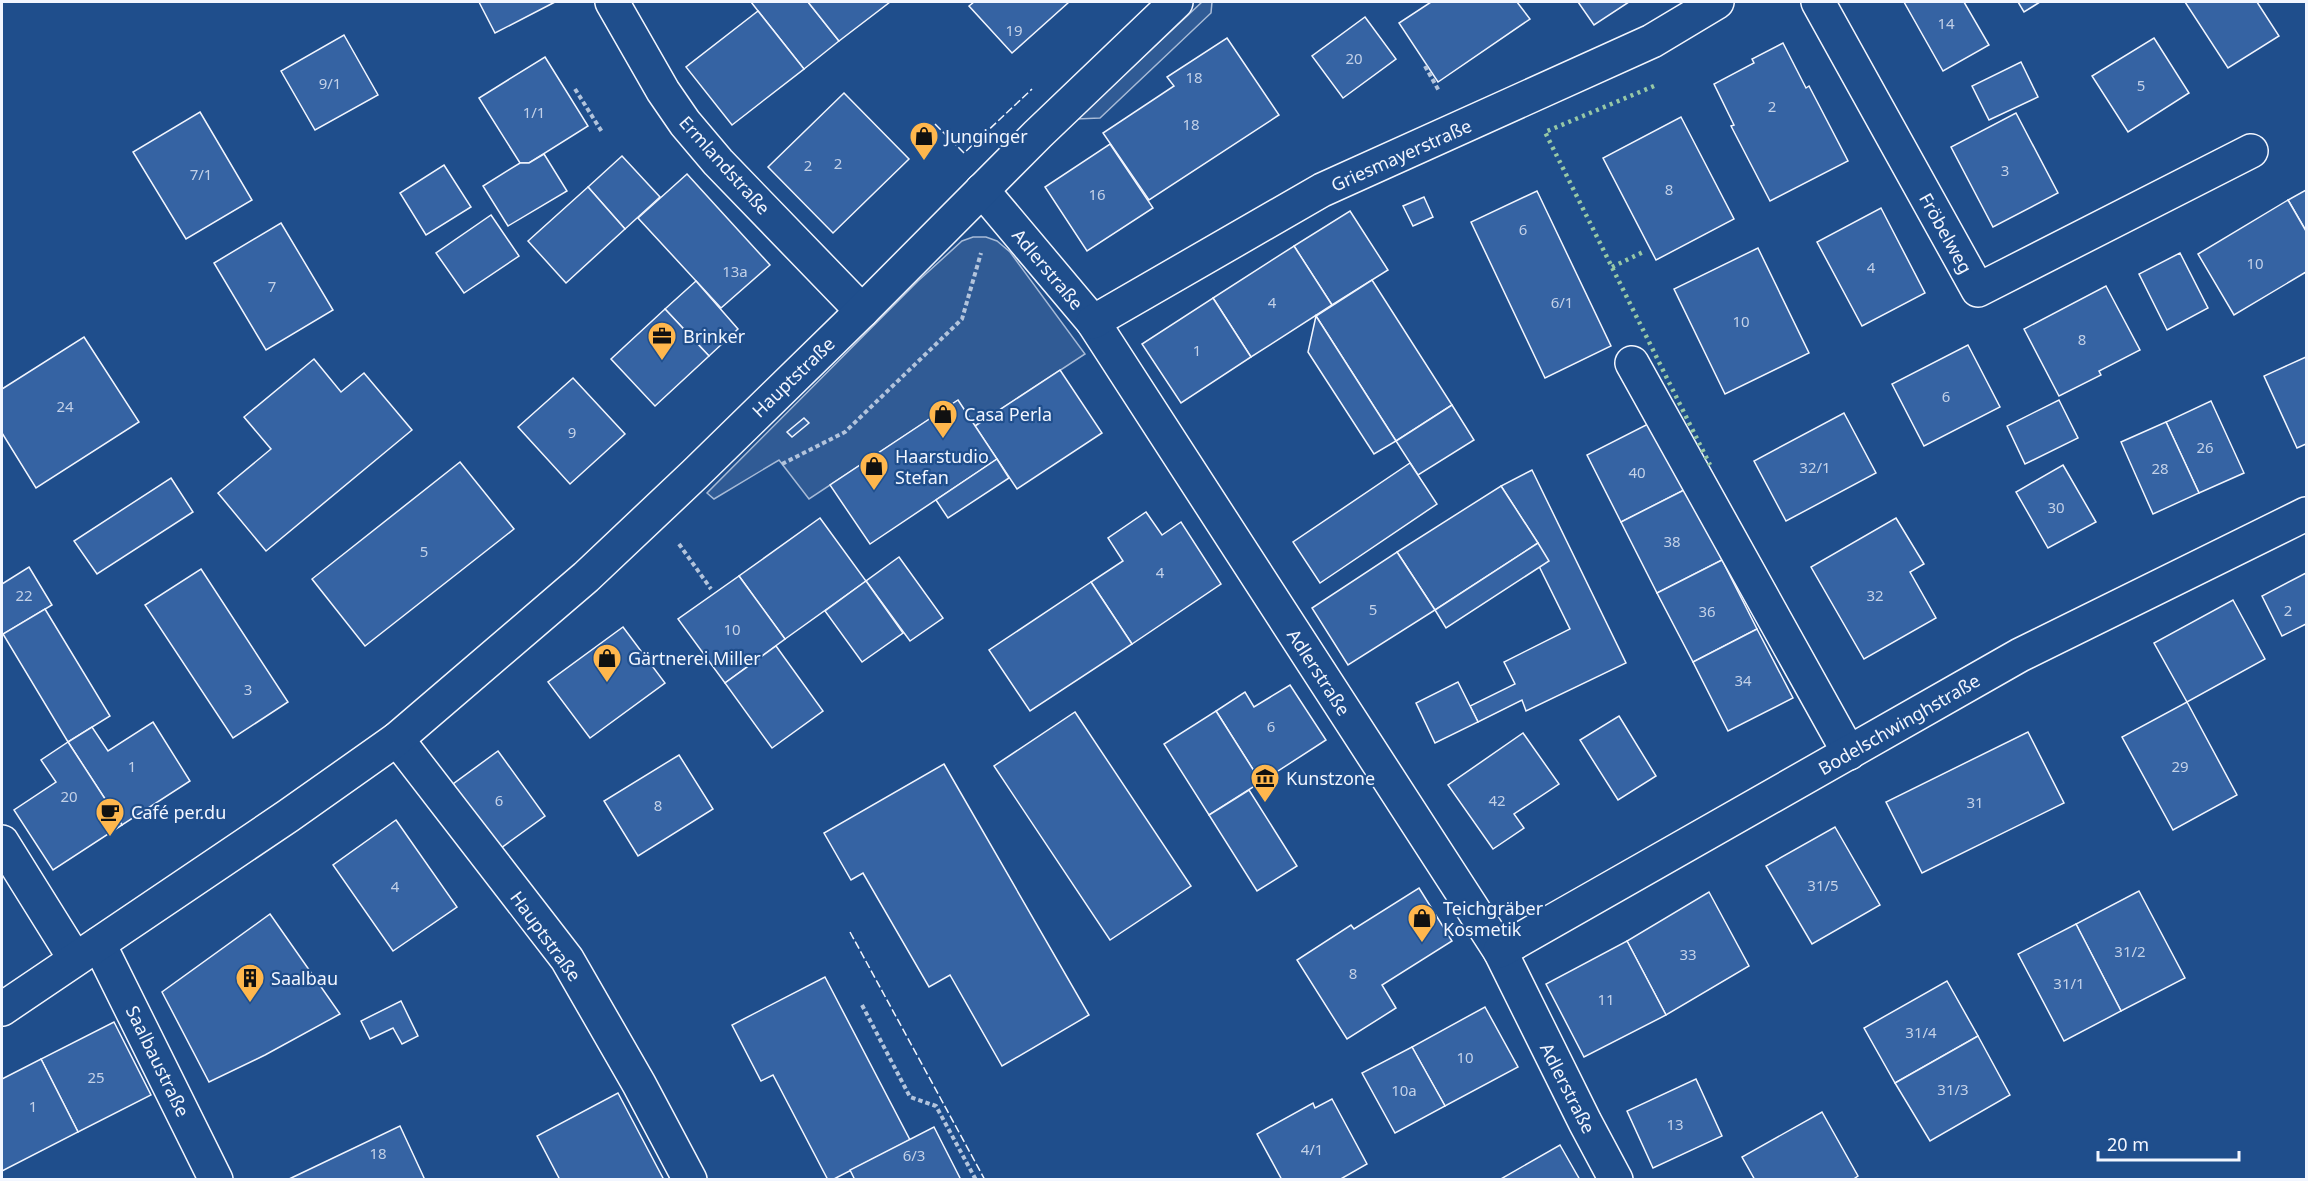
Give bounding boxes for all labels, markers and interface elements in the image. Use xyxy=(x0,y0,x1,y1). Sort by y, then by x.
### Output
house number: 14 xyxy=(1937,13,1955,33)
house number: 19 xyxy=(1005,20,1023,40)
house number: 20 xyxy=(1345,48,1363,68)
house number: 18 xyxy=(1185,67,1203,87)
house number: 9/1 xyxy=(319,73,341,93)
house number: 5 xyxy=(2137,75,2145,95)
house number: 2 xyxy=(1768,96,1776,116)
house number: 1/1 xyxy=(523,102,545,122)
street label: Ermlandstraße xyxy=(674,111,776,219)
street label: Griesmayerstraße xyxy=(1327,113,1475,197)
house number: 18 xyxy=(1182,114,1200,134)
shop icon: Junginger xyxy=(908,120,940,162)
place label: Junginger xyxy=(943,124,1028,148)
house number: 2 xyxy=(834,153,842,173)
house number: 2 xyxy=(804,155,812,175)
house number: 3 xyxy=(2001,160,2009,180)
house number: 7/1 xyxy=(190,164,212,184)
house number: 8 xyxy=(1665,179,1673,199)
house number: 16 xyxy=(1088,184,1106,204)
street label: Fröbelweg xyxy=(1914,188,1978,278)
house number: 6 xyxy=(1519,219,1527,239)
street label: Adlerstraße xyxy=(1007,224,1089,314)
house number: 10 xyxy=(2246,253,2264,273)
house number: 4 xyxy=(1867,257,1876,277)
house number: 13a xyxy=(722,261,748,281)
house number: 7 xyxy=(268,276,276,296)
house number: 4 xyxy=(1268,292,1277,312)
house number: 6/1 xyxy=(1551,292,1573,312)
house number: 10 xyxy=(1732,311,1750,331)
office icon: Brinker xyxy=(646,320,678,362)
place label: Brinker xyxy=(683,324,746,348)
house number: 8 xyxy=(2078,329,2086,349)
street label: Hauptstraße xyxy=(747,332,839,422)
house number: 1 xyxy=(1193,340,1201,360)
house number: 6 xyxy=(1942,386,1950,406)
house number: 24 xyxy=(56,396,74,416)
shop icon: Casa Perla xyxy=(927,398,959,440)
place label: Casa Perla xyxy=(964,402,1052,426)
house number: 9 xyxy=(568,422,576,442)
house number: 26 xyxy=(2196,437,2214,457)
place label: Haarstudio Stefan xyxy=(895,444,989,489)
shop icon: Haarstudio Stefan xyxy=(858,450,890,492)
house number: 32/1 xyxy=(1799,457,1831,477)
house number: 28 xyxy=(2151,458,2169,478)
house number: 40 xyxy=(1628,462,1646,482)
house number: 30 xyxy=(2047,497,2065,517)
house number: 38 xyxy=(1663,531,1681,551)
house number: 5 xyxy=(420,541,428,561)
house number: 4 xyxy=(1156,562,1165,582)
house number: 22 xyxy=(15,585,33,605)
house number: 32 xyxy=(1866,585,1884,605)
house number: 5 xyxy=(1369,599,1377,619)
house number: 2 xyxy=(2284,600,2292,620)
house number: 36 xyxy=(1698,601,1716,621)
house number: 10 xyxy=(723,619,741,639)
street label: Adlerstraße xyxy=(1282,624,1356,720)
shop icon: Gärtnerei Miller xyxy=(591,642,623,684)
place label: Gärtnerei Miller xyxy=(628,646,761,670)
street label: Bodelschwinghstraße xyxy=(1814,668,1984,780)
house number: 34 xyxy=(1734,670,1752,690)
house number: 3 xyxy=(244,679,252,699)
house number: 6 xyxy=(1267,716,1275,736)
house number: 1 xyxy=(128,756,136,776)
house number: 29 xyxy=(2171,756,2189,776)
museum icon: Kunstzone xyxy=(1249,762,1281,804)
place label: Kunstzone xyxy=(1286,766,1375,790)
house number: 20 xyxy=(60,786,78,806)
house number: 6 xyxy=(495,790,503,810)
house number: 42 xyxy=(1488,790,1506,810)
house number: 31 xyxy=(1966,792,1984,812)
house number: 8 xyxy=(654,795,662,815)
cafe icon: Café per.du xyxy=(94,796,126,838)
place label: Café per.du xyxy=(131,800,226,824)
house number: 31/5 xyxy=(1807,875,1839,895)
house number: 4 xyxy=(391,876,400,896)
street label: Hauptstraße xyxy=(505,886,587,986)
place label: Teichgräber Kosmetik xyxy=(1443,896,1544,941)
shop icon: Teichgräber Kosmetik xyxy=(1406,902,1438,944)
house number: 31/2 xyxy=(2114,941,2146,961)
house number: 33 xyxy=(1679,944,1697,964)
building icon: Saalbau xyxy=(234,962,266,1004)
house number: 8 xyxy=(1349,963,1357,983)
place label: Saalbau xyxy=(271,966,338,990)
house number: 31/1 xyxy=(2053,973,2085,993)
house number: 11 xyxy=(1597,989,1615,1009)
street label: Saalbaustraße xyxy=(121,1001,195,1121)
house number: 31/4 xyxy=(1905,1022,1937,1042)
street label: Adlerstraße xyxy=(1535,1039,1601,1137)
house number: 10 xyxy=(1456,1047,1474,1067)
house number: 25 xyxy=(87,1067,105,1087)
house number: 31/3 xyxy=(1937,1079,1969,1099)
house number: 10a xyxy=(1391,1080,1417,1100)
house number: 1 xyxy=(29,1096,37,1116)
house number: 13 xyxy=(1666,1114,1684,1134)
scale bar xyxy=(2098,1124,2239,1162)
text: 20 m xyxy=(2107,1132,2149,1156)
house number: 4/1 xyxy=(1301,1139,1323,1159)
house number: 18 xyxy=(369,1143,387,1163)
house number: 6/3 xyxy=(903,1145,925,1165)

